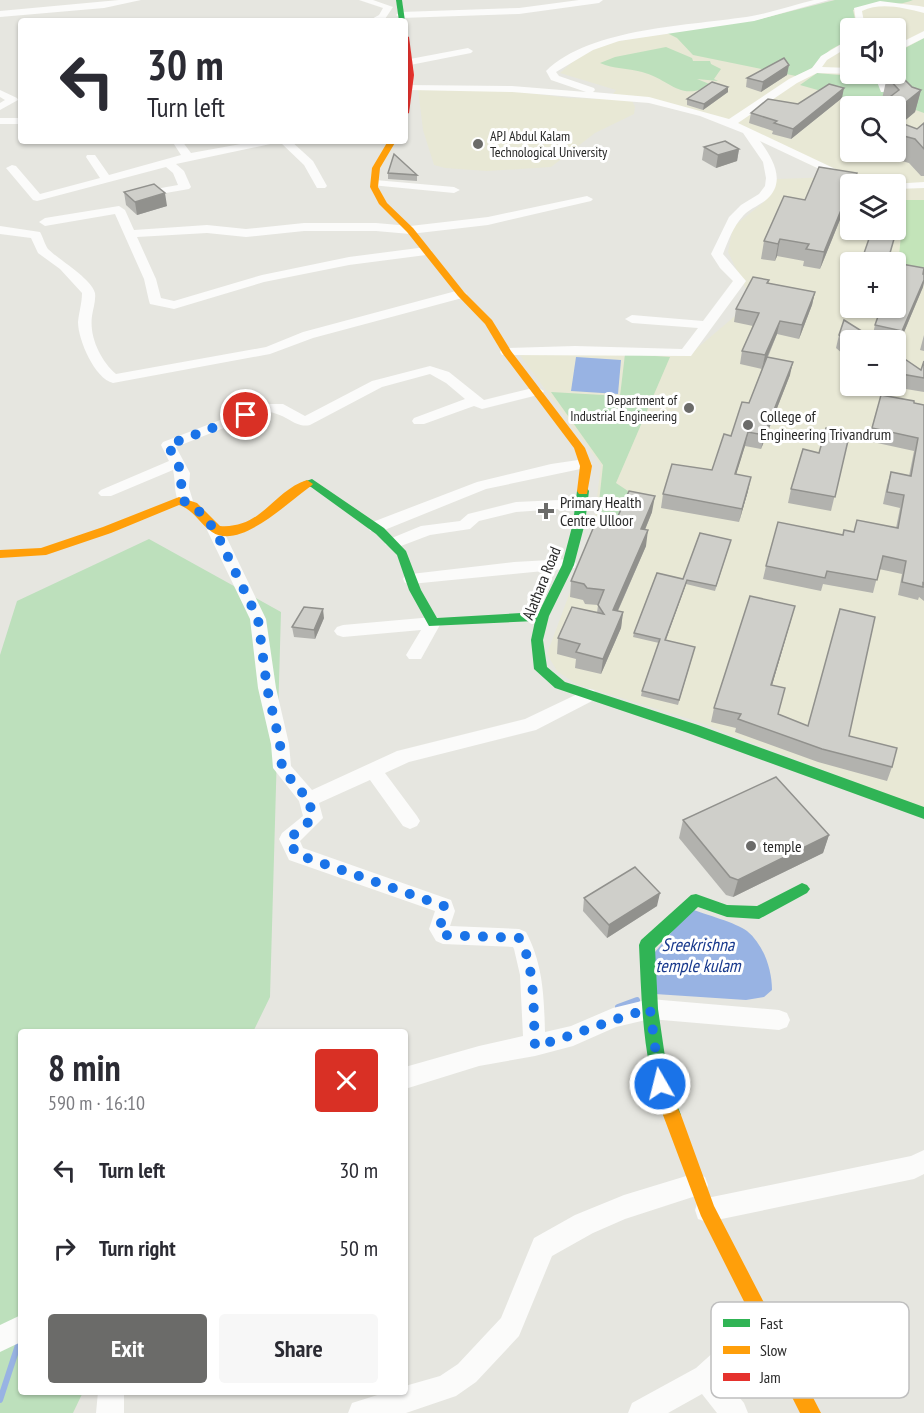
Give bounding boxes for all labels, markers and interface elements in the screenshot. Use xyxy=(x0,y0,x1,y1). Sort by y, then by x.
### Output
map controls xyxy=(840,18,906,396)
button: sound xyxy=(840,18,906,84)
text: 30 m xyxy=(147,37,224,92)
icon: left xyxy=(48,42,126,120)
text: Turn left xyxy=(147,90,225,124)
button: search xyxy=(840,96,906,162)
place label: APJ Abdul Kalam Technological University xyxy=(490,127,608,161)
marker: APJ Abdul Kalam Technological University xyxy=(471,137,485,151)
button: layers xyxy=(840,174,906,240)
button: + xyxy=(840,252,906,318)
button: − xyxy=(840,330,906,396)
pin xyxy=(220,389,271,440)
place label: Department of Industrial Engineering xyxy=(570,391,677,425)
icon: arrive xyxy=(229,398,262,431)
marker: Department of Industrial Engineering xyxy=(682,401,696,415)
place label: College of Engineering Trivandrum xyxy=(760,406,891,444)
marker: College of Engineering Trivandrum xyxy=(741,418,755,432)
place label: Primary Health Centre Ulloor xyxy=(560,492,642,530)
marker: Primary Health Centre Ulloor xyxy=(537,502,555,520)
street label: Alathara Road xyxy=(517,543,565,622)
place label: temple xyxy=(763,836,802,856)
marker: temple xyxy=(744,839,758,853)
water label: Sreekrishna temple kulam xyxy=(655,933,742,977)
text: 8 min xyxy=(48,1044,121,1091)
button: close xyxy=(315,1049,378,1112)
position arrow xyxy=(628,1052,692,1116)
text: 590 m · 16:10 xyxy=(48,1090,145,1116)
icon: left xyxy=(48,1154,81,1187)
text: Turn left xyxy=(99,1156,165,1184)
text: 30 m xyxy=(339,1156,378,1184)
icon: right xyxy=(48,1232,81,1265)
text: Turn right xyxy=(99,1234,176,1262)
text: 50 m xyxy=(339,1234,378,1262)
legend xyxy=(711,1302,909,1398)
text: Fast xyxy=(760,1313,783,1333)
button: Exit xyxy=(48,1314,207,1383)
button: Share xyxy=(219,1314,378,1383)
text: Slow xyxy=(760,1340,787,1360)
text: Jam xyxy=(759,1367,781,1387)

